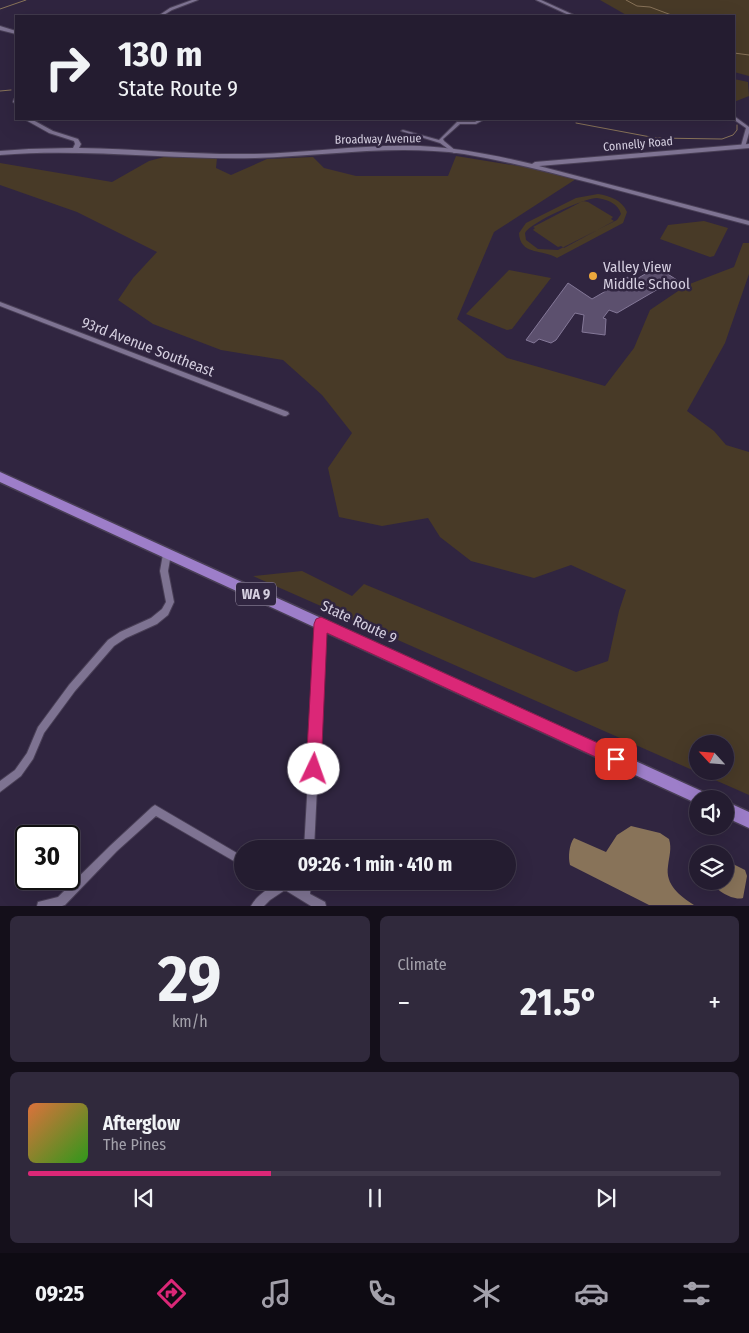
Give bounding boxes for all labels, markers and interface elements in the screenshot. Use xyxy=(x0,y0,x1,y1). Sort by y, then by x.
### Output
text: 130 m xyxy=(118,33,202,75)
icon: right xyxy=(35,35,100,100)
text: State Route 9 xyxy=(118,75,238,102)
street label: Broadway Avenue xyxy=(335,131,421,147)
street label: Connelly Road xyxy=(603,134,673,154)
place label: Valley View Middle School xyxy=(603,258,690,293)
marker: Valley View Middle School xyxy=(587,270,599,282)
street label: 93rd Avenue Southeast xyxy=(79,313,217,381)
road number: WA 9 xyxy=(236,582,276,606)
street label: State Route 9 xyxy=(318,597,400,647)
north arrow xyxy=(689,735,734,780)
map controls xyxy=(689,735,734,890)
pin xyxy=(595,738,637,780)
position arrow xyxy=(287,742,339,794)
icon: arrive xyxy=(602,745,630,773)
button: sound xyxy=(689,790,734,835)
speed limit sign: 30 xyxy=(15,825,80,890)
button: layers xyxy=(689,845,734,890)
text: 09:26 · 1 min · 410 m xyxy=(298,853,452,876)
text: 29 xyxy=(158,940,221,1018)
text: Climate xyxy=(398,955,447,974)
text: 21.5° xyxy=(520,979,598,1025)
text: − xyxy=(398,986,410,1019)
text: + xyxy=(708,986,721,1019)
text: km/h xyxy=(172,1012,208,1031)
text: Afterglow xyxy=(103,1112,180,1135)
text: The Pines xyxy=(103,1135,166,1154)
icon: previous xyxy=(130,1184,158,1212)
icon: pause xyxy=(361,1184,389,1212)
icon: next xyxy=(592,1184,620,1212)
icon: directions xyxy=(154,1276,189,1311)
icon: music xyxy=(259,1276,294,1311)
icon: phone xyxy=(364,1276,399,1311)
icon: climate xyxy=(469,1276,504,1311)
icon: car xyxy=(574,1276,609,1311)
icon: filters xyxy=(679,1276,714,1311)
text: 09:25 xyxy=(35,1280,84,1307)

